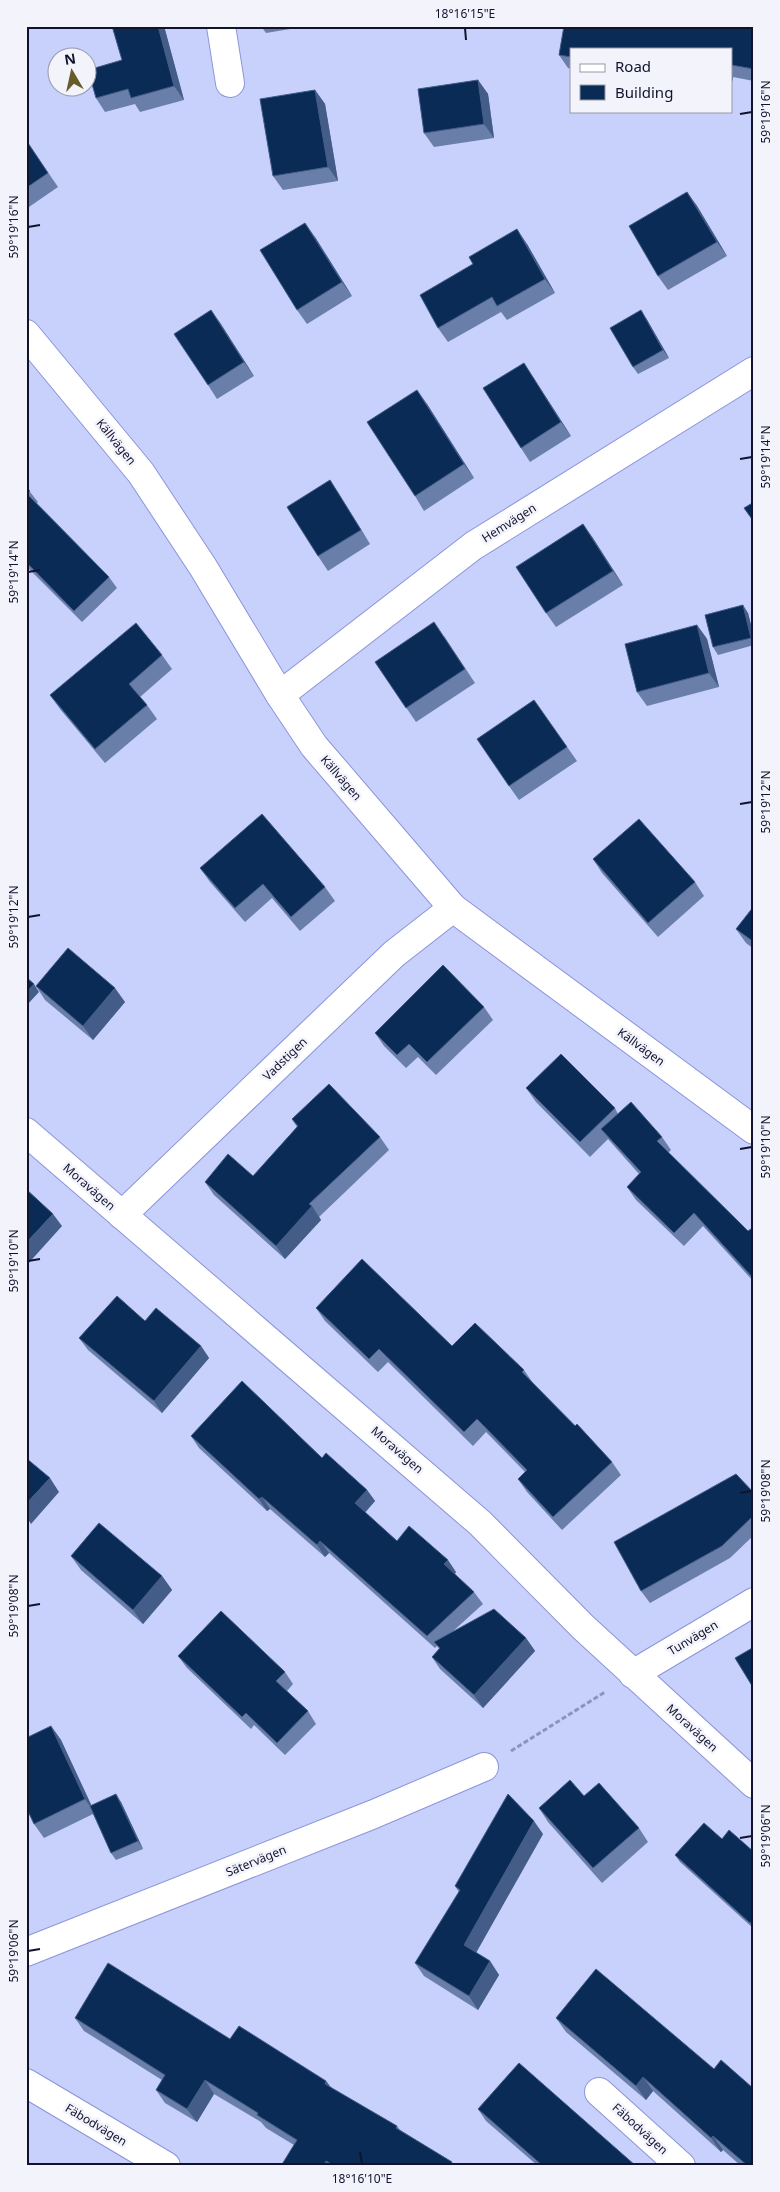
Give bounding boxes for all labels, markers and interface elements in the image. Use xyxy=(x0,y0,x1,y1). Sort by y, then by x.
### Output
text: 18°16'15"E xyxy=(435,5,495,22)
north arrow xyxy=(48,48,98,98)
text: N xyxy=(63,48,77,69)
legend xyxy=(570,48,732,112)
text: Road xyxy=(615,56,651,76)
text: 59°19'16"N xyxy=(757,80,774,144)
text: Building xyxy=(615,82,673,102)
text: 59°19'16"N xyxy=(5,195,22,259)
street label: Källvägen xyxy=(93,415,140,468)
text: 59°19'14"N xyxy=(757,425,774,489)
street label: Hemvägen xyxy=(478,499,539,546)
text: 59°19'14"N xyxy=(5,540,22,604)
street label: Källvägen xyxy=(317,751,366,804)
text: 59°19'12"N xyxy=(757,770,774,834)
text: 59°19'12"N xyxy=(5,885,22,949)
street label: Källvägen xyxy=(614,1024,668,1070)
street label: Vadstigen xyxy=(259,1033,311,1084)
text: 59°19'10"N xyxy=(757,1115,774,1179)
street label: Moravägen xyxy=(60,1159,119,1214)
text: 59°19'10"N xyxy=(5,1229,22,1293)
street label: Moravägen xyxy=(368,1422,427,1477)
text: 59°19'08"N xyxy=(757,1459,774,1523)
text: 59°19'08"N xyxy=(5,1574,22,1638)
street label: Tunvägen xyxy=(665,1616,721,1659)
street label: Moravägen xyxy=(663,1700,722,1755)
text: 59°19'06"N xyxy=(757,1804,774,1868)
street label: Sätervägen xyxy=(223,1841,289,1880)
text: 59°19'06"N xyxy=(5,1919,22,1983)
street label: Fäbodvägen xyxy=(62,2099,130,2150)
street label: Fäbodvägen xyxy=(609,2099,672,2158)
text: 18°16'10"E xyxy=(332,2170,392,2187)

